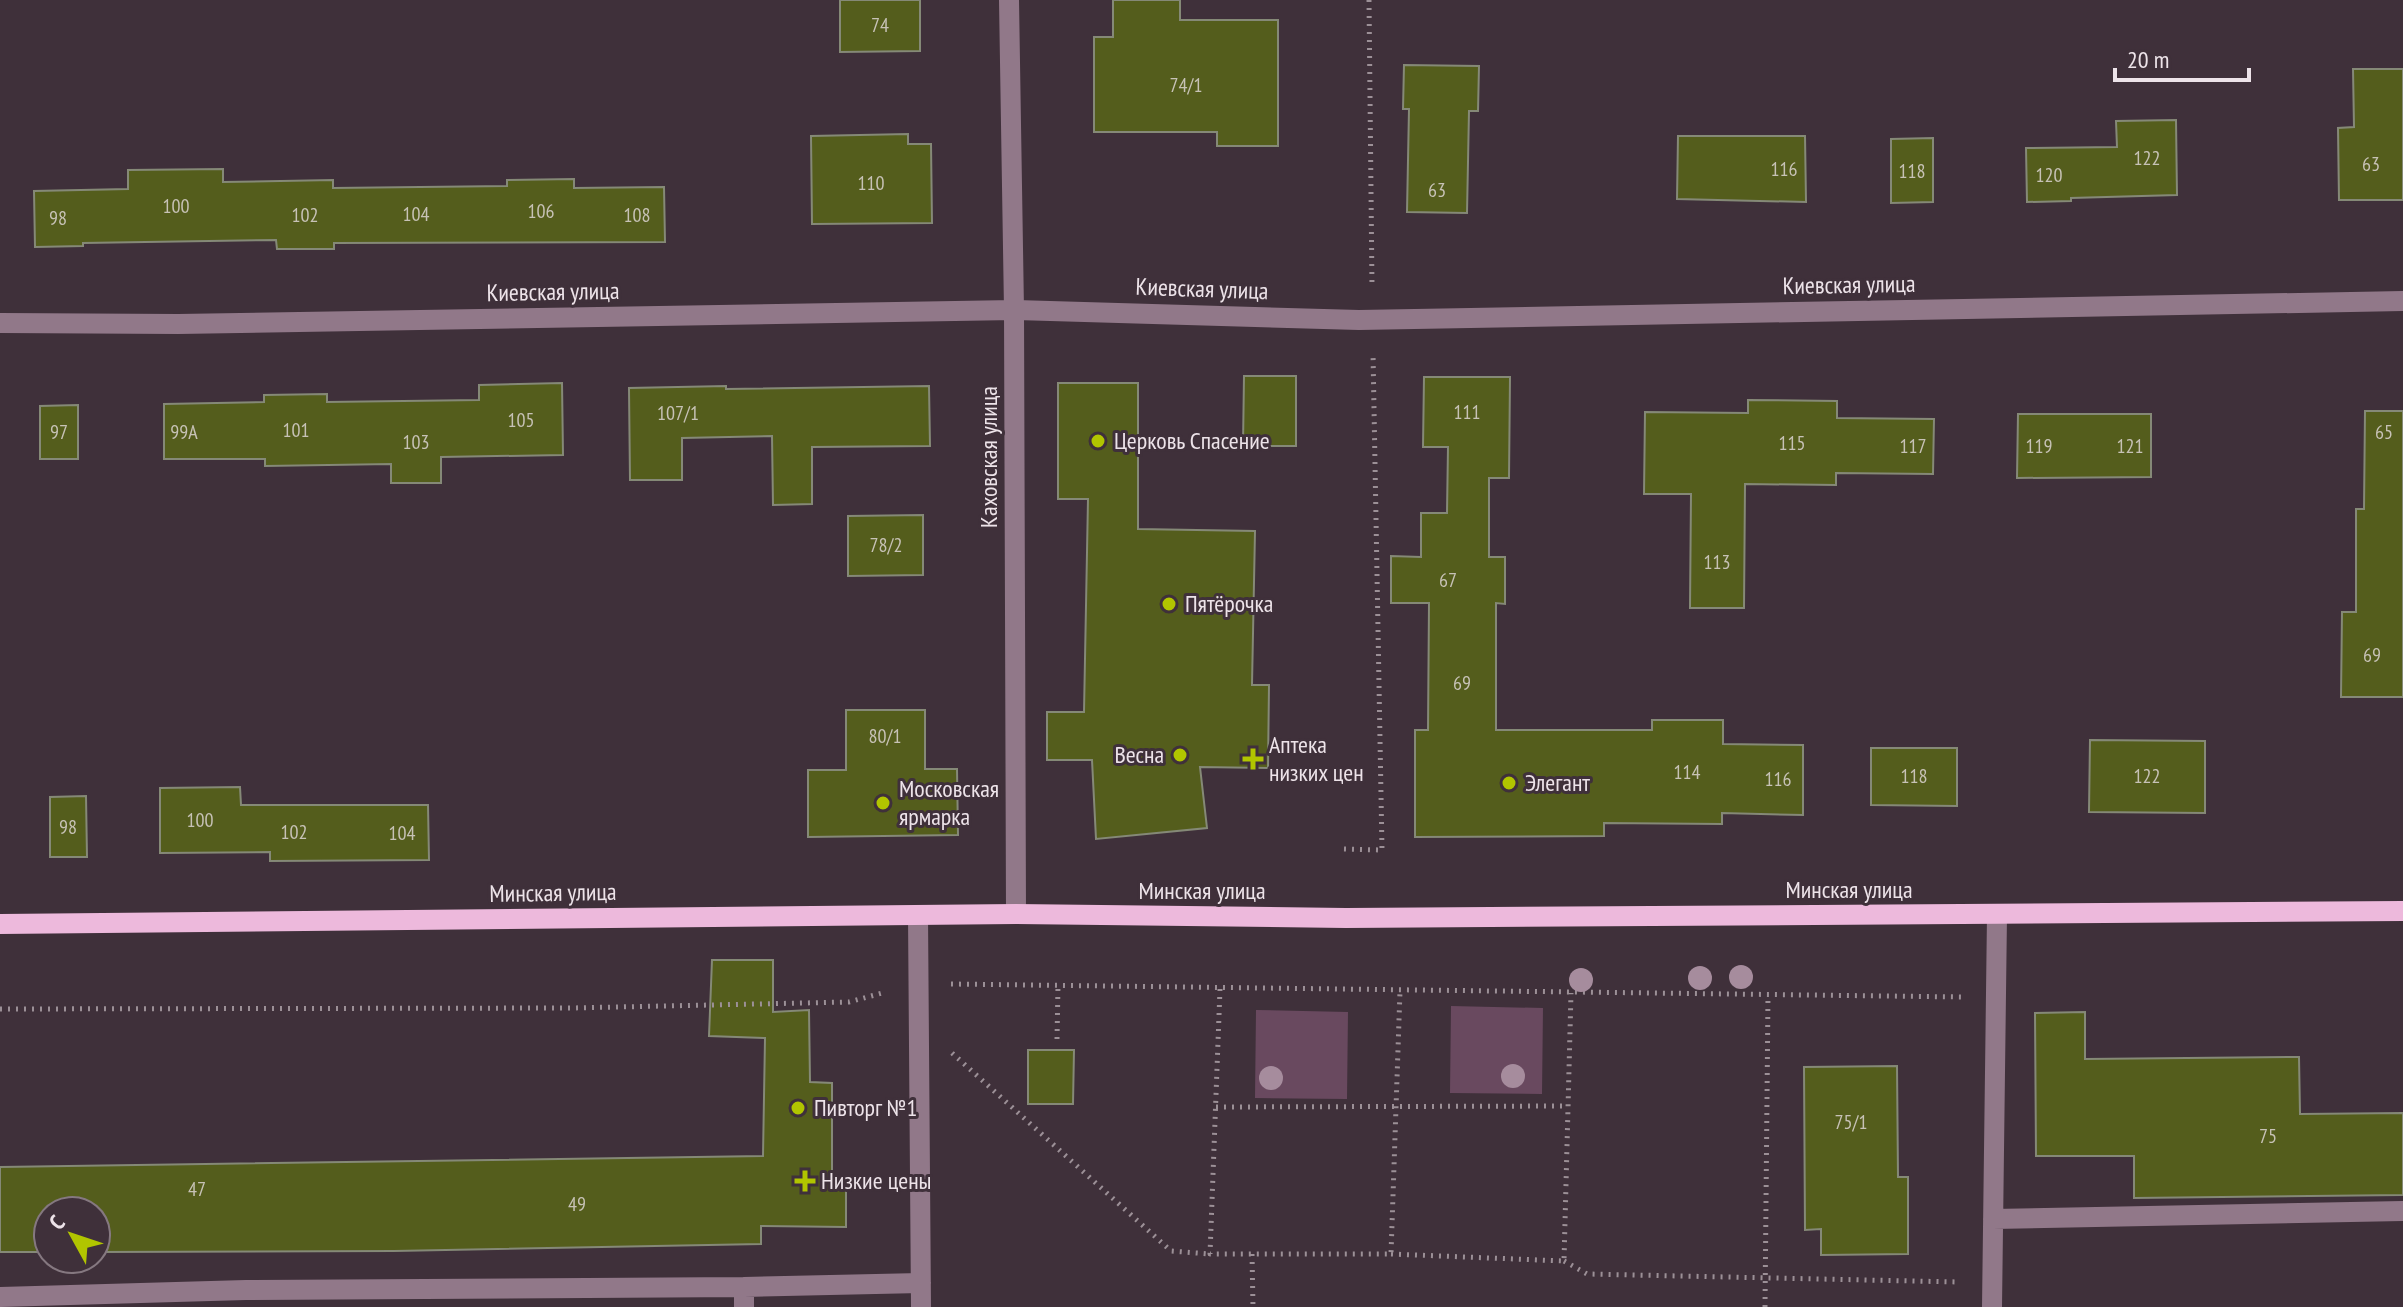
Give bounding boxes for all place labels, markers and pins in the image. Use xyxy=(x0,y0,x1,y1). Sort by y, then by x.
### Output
place label: Церковь Спасение xyxy=(1114,425,1270,456)
marker: Церковь Спасение xyxy=(1089,432,1107,450)
place label: Пятёрочка xyxy=(1185,588,1273,619)
marker: Пятёрочка xyxy=(1160,595,1178,613)
place label: Аптека низких цен xyxy=(1269,729,1364,788)
place label: Весна xyxy=(1114,739,1164,770)
marker: Весна xyxy=(1171,746,1189,764)
marker: Аптека низких цен xyxy=(1244,750,1262,768)
place label: Элегант xyxy=(1525,767,1590,798)
place label: Московская ярмарка xyxy=(899,773,999,832)
marker: Элегант xyxy=(1500,774,1518,792)
marker: Московская ярмарка xyxy=(874,794,892,812)
place label: Пивторг №1 xyxy=(814,1092,917,1123)
marker: Пивторг №1 xyxy=(789,1099,807,1117)
place label: Низкие цены xyxy=(821,1165,932,1196)
marker: Низкие цены xyxy=(796,1172,814,1190)

